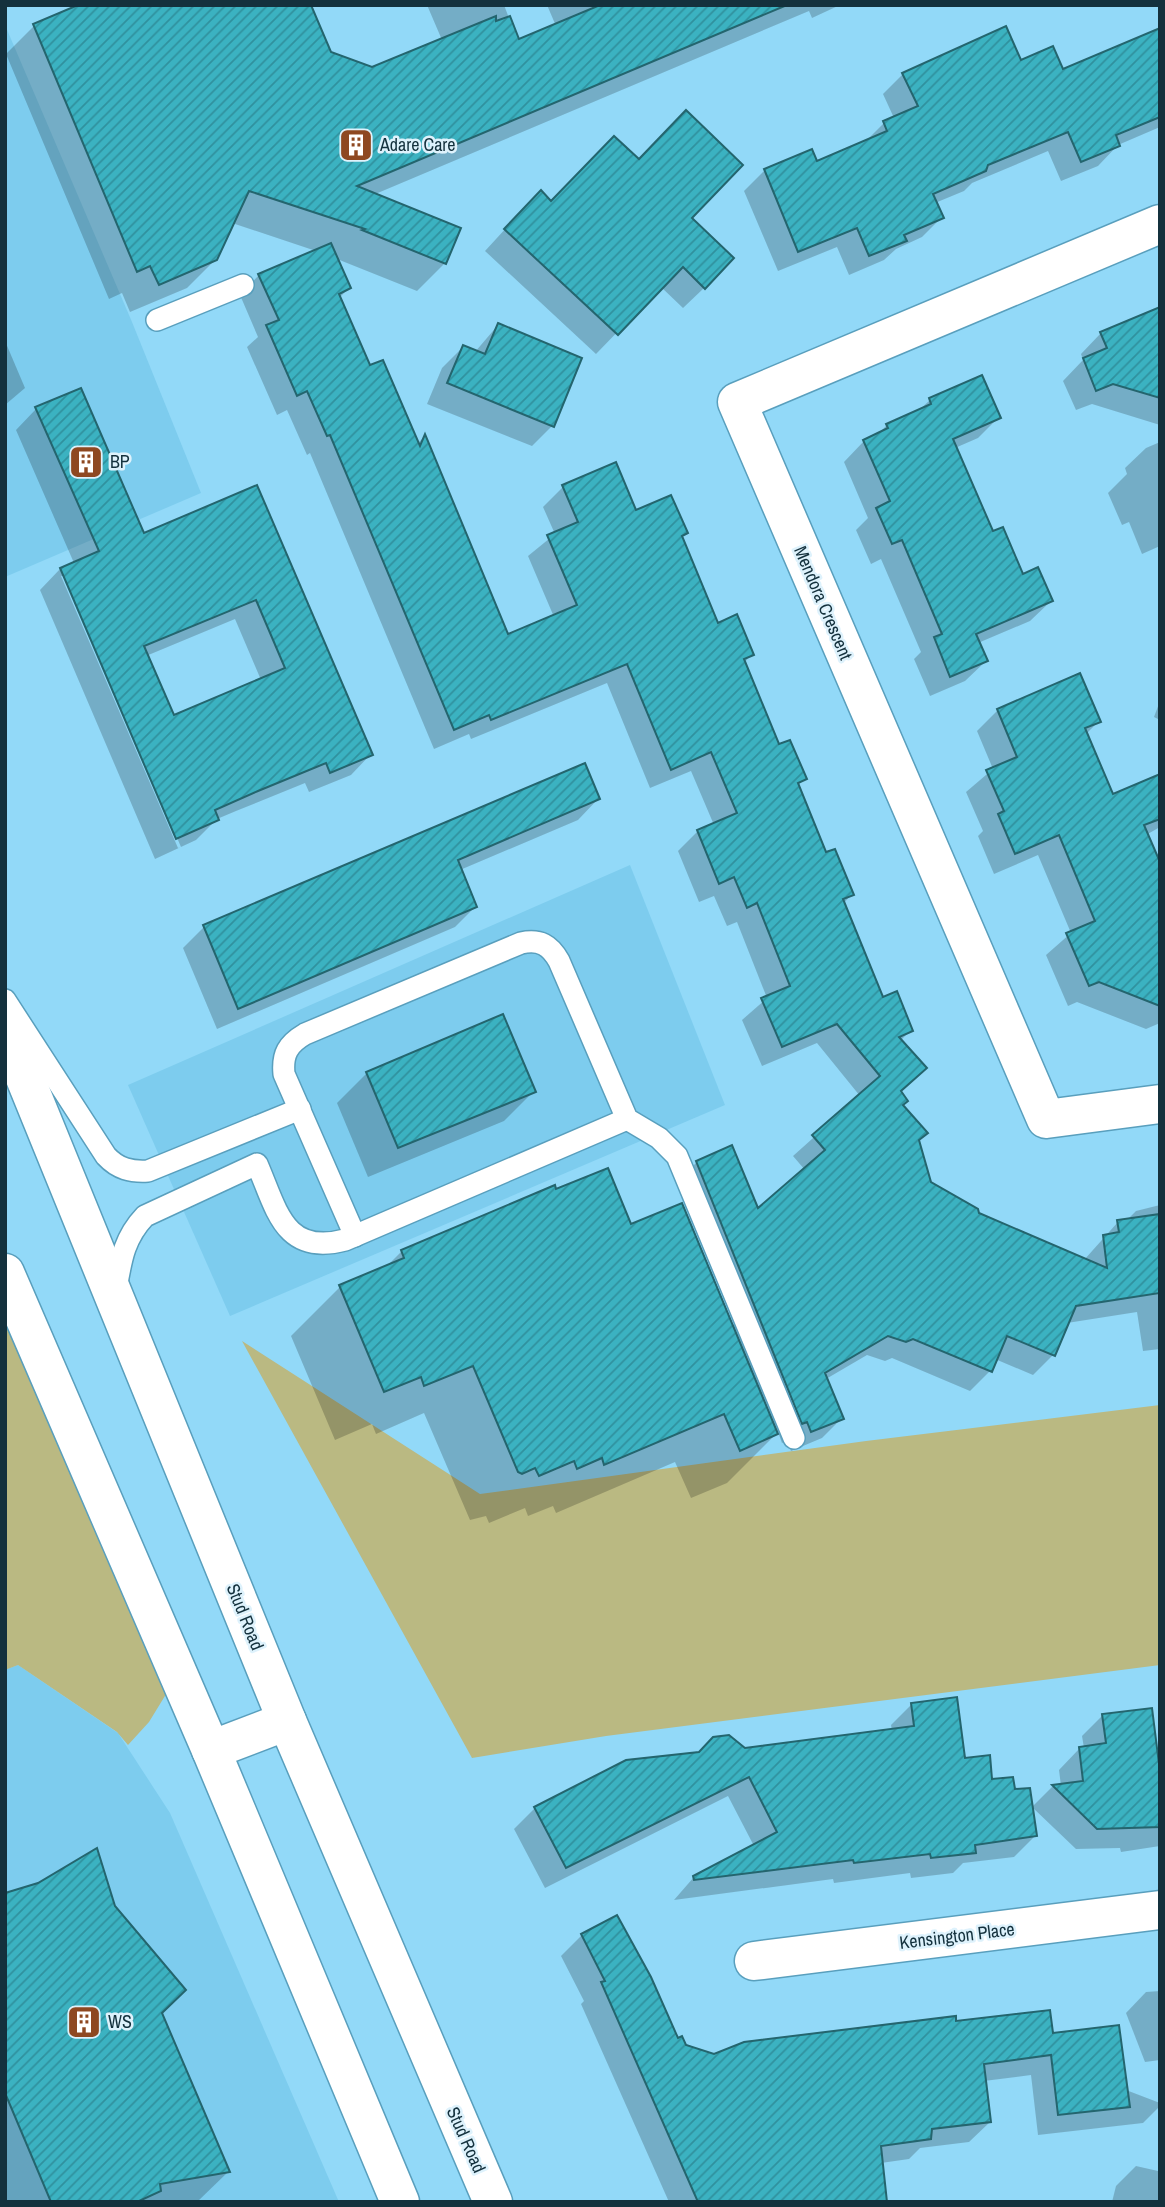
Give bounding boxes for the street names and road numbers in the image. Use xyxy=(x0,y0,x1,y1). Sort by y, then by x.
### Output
street label: Mendora Crescent xyxy=(788,542,859,664)
street label: Stud Road xyxy=(221,1580,270,1654)
street label: Kensington Place xyxy=(898,1916,1016,1955)
street label: Stud Road xyxy=(441,2103,492,2177)

